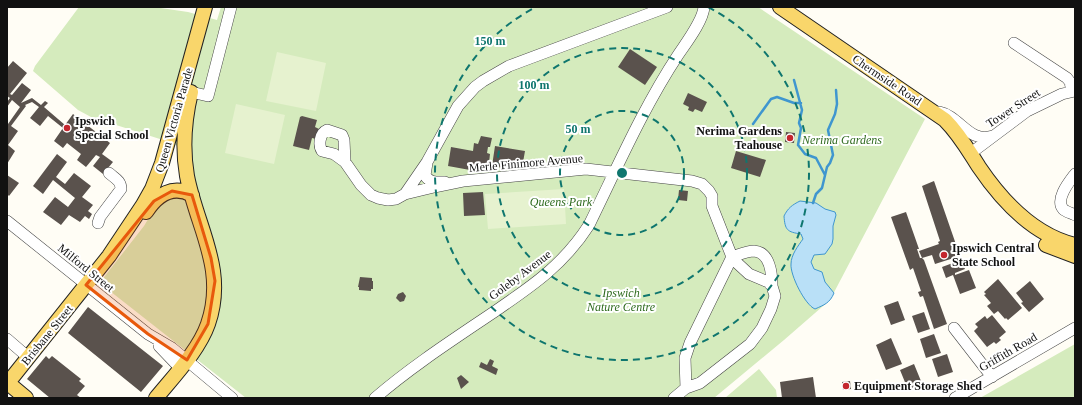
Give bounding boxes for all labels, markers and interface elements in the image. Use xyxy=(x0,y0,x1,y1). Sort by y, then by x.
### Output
text: 150 m xyxy=(475,34,506,48)
street label: Chermside Road xyxy=(850,52,924,108)
street label: Queen Victoria Parade xyxy=(152,66,196,174)
text: 100 m xyxy=(519,78,550,92)
street label: Tower Street xyxy=(983,85,1043,131)
place label: Ipswich Special School xyxy=(75,114,149,142)
text: 50 m xyxy=(566,122,591,136)
marker: Ipswich Special School xyxy=(62,123,72,133)
place label: Nerima Gardens Teahouse xyxy=(696,124,783,152)
marker: Nerima Gardens Teahouse xyxy=(785,133,795,143)
park label: Nerima Gardens xyxy=(801,133,882,147)
street label: Merle Finimore Avenue xyxy=(468,151,584,175)
centre of rings xyxy=(615,166,629,180)
park label: Queens Park xyxy=(530,195,593,209)
street label: Milford Street xyxy=(55,241,117,295)
place label: Ipswich Central State School xyxy=(952,241,1035,269)
street label: Goleby Avenue xyxy=(486,247,554,303)
marker: Ipswich Central State School xyxy=(939,250,949,260)
park label: Ipswich Nature Centre xyxy=(586,286,656,314)
street label: Brisbane Street xyxy=(18,301,76,368)
street label: Griffith Road xyxy=(976,330,1040,374)
place label: Equipment Storage Shed xyxy=(854,379,982,393)
marker: Equipment Storage Shed xyxy=(841,381,851,391)

